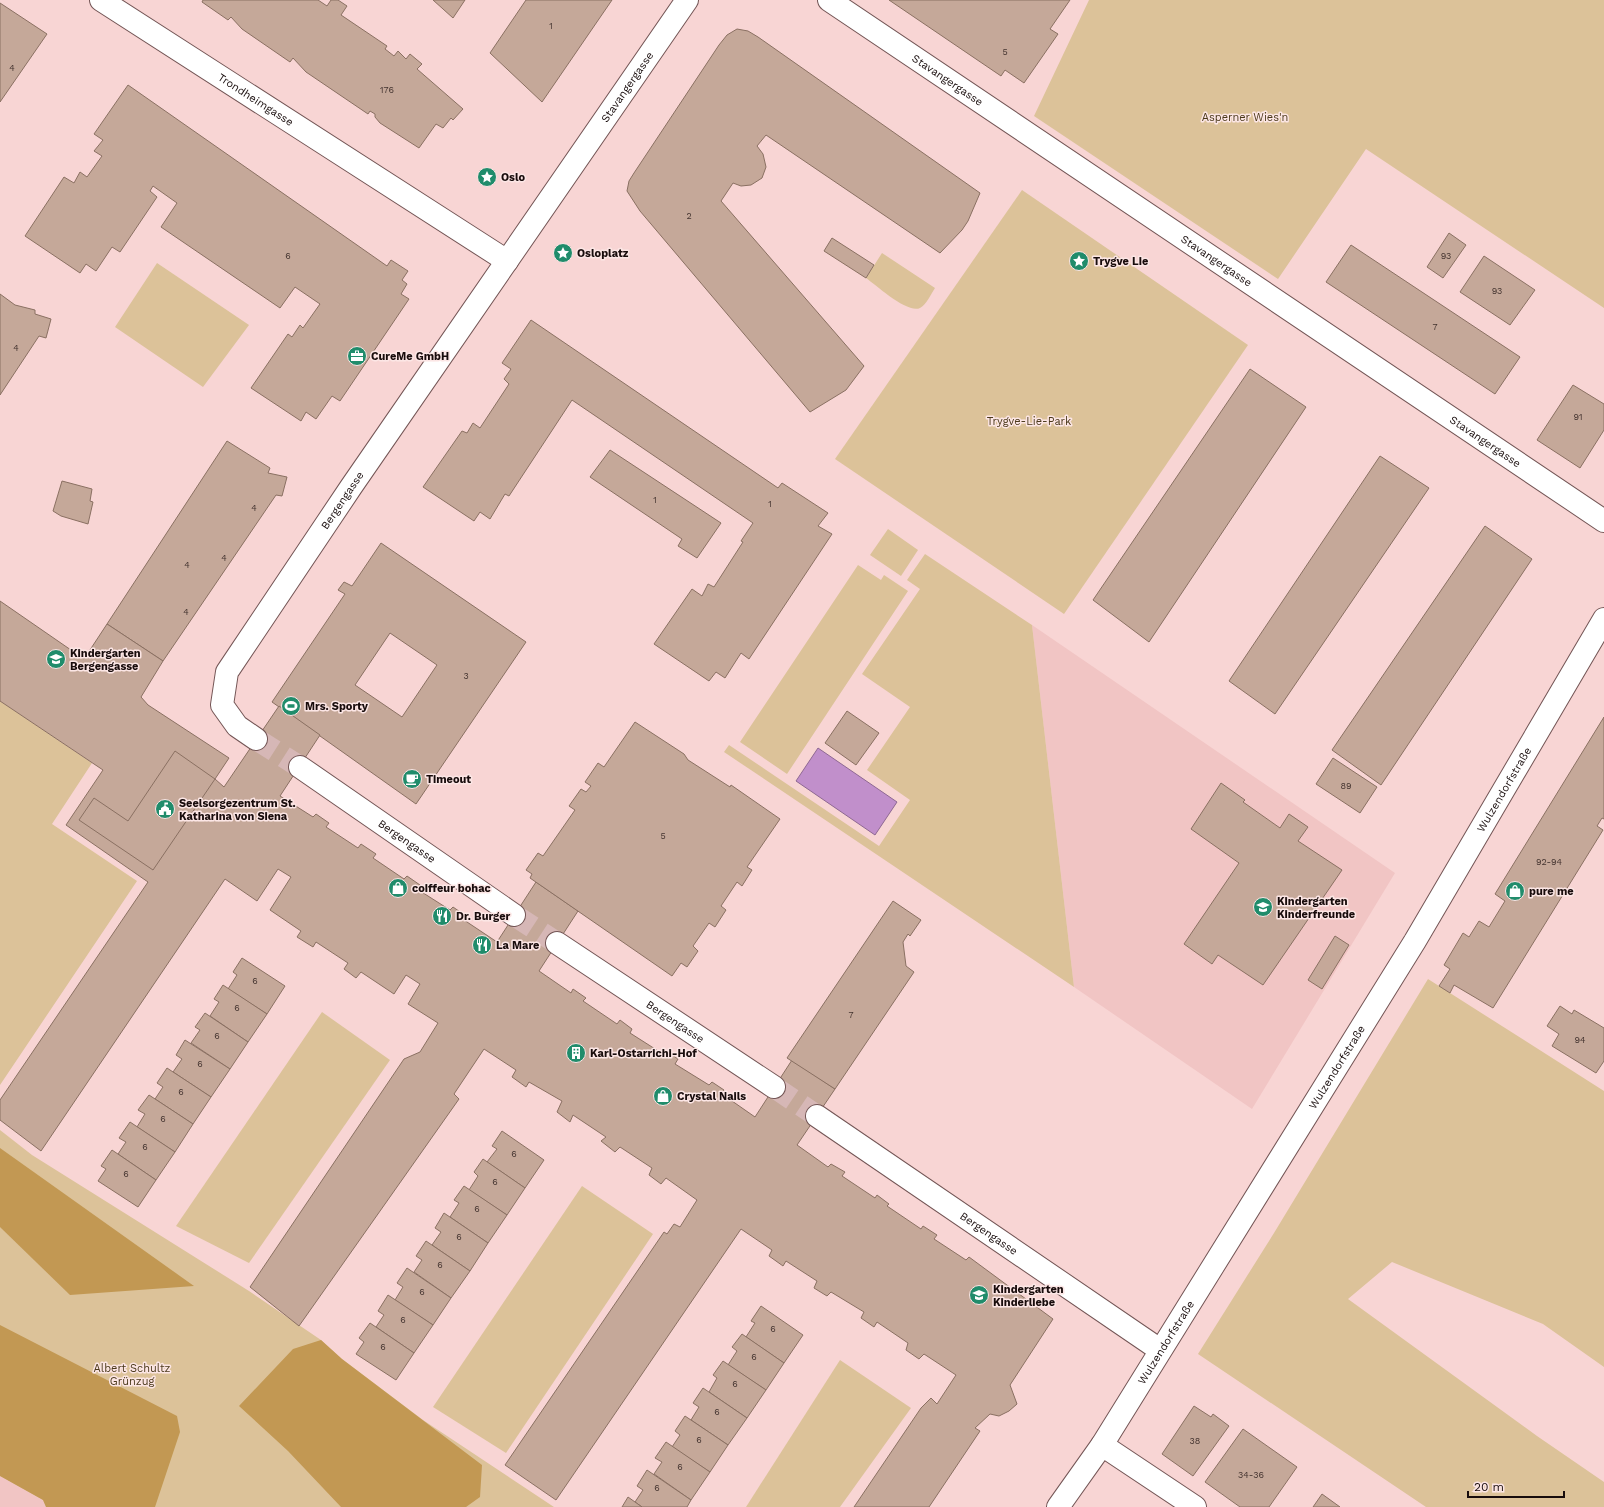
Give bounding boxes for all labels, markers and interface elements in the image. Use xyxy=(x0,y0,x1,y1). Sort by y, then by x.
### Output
house number: 1 xyxy=(549,21,553,31)
house number: 5 xyxy=(1002,47,1008,57)
street label: Stavangergasse xyxy=(598,49,656,125)
street label: Stavangergasse xyxy=(910,51,986,108)
house number: 4 xyxy=(9,63,15,73)
street label: Trondheimgasse xyxy=(216,70,296,129)
house number: 176 xyxy=(380,85,394,95)
park label: Asperner Wies'n xyxy=(1202,111,1288,124)
place icon: Oslo xyxy=(476,166,498,188)
place label: Oslo xyxy=(501,171,526,184)
house number: 2 xyxy=(686,211,692,221)
street label: Stavangergasse xyxy=(1179,232,1255,289)
place icon: Osloplatz xyxy=(552,242,574,264)
place label: Osloplatz xyxy=(577,247,629,260)
place icon: Trygve Lie xyxy=(1068,250,1090,272)
house number: 6 xyxy=(285,251,291,261)
house number: 93 xyxy=(1441,251,1451,261)
place label: Trygve Lie xyxy=(1093,255,1148,268)
house number: 93 xyxy=(1492,286,1502,296)
house number: 7 xyxy=(1432,322,1438,332)
house number: 4 xyxy=(13,343,19,353)
office icon: CureMe GmbH xyxy=(346,345,368,367)
place label: CureMe GmbH xyxy=(371,350,449,363)
house number: 91 xyxy=(1573,412,1583,422)
street label: Stavangergasse xyxy=(1447,413,1523,470)
park label: Trygve-Lie-Park xyxy=(987,415,1071,428)
street label: Bergengasse xyxy=(318,469,366,532)
house number: 1 xyxy=(653,495,657,505)
house number: 1 xyxy=(768,499,772,509)
house number: 4 xyxy=(251,503,257,513)
house number: 4 xyxy=(221,553,227,563)
house number: 4 xyxy=(184,560,190,570)
house number: 4 xyxy=(183,607,189,617)
place label: Kindergarten Bergengasse xyxy=(70,647,141,673)
school or university icon: Kindergarten Bergengasse xyxy=(45,648,67,670)
house number: 3 xyxy=(463,671,469,681)
sports icon: Mrs. Sporty xyxy=(280,695,302,717)
place label: Mrs. Sporty xyxy=(305,700,369,713)
street label: Wulzendorfstraße xyxy=(1474,745,1534,834)
cafe icon: Timeout xyxy=(401,768,423,790)
place label: Timeout xyxy=(426,773,471,786)
house number: 89 xyxy=(1340,781,1352,791)
place label: Seelsorgezentrum St. Katharina von Siena xyxy=(179,797,296,823)
public building icon: Seelsorgezentrum St. Katharina von Siena xyxy=(154,798,176,820)
street label: Bergengasse xyxy=(376,817,438,865)
house number: 5 xyxy=(660,831,666,841)
house number: 92-94 xyxy=(1536,857,1563,867)
shop icon: coiffeur bohac xyxy=(387,877,409,899)
shop icon: pure me xyxy=(1504,880,1526,902)
place label: coiffeur bohac xyxy=(412,882,491,895)
place label: pure me xyxy=(1529,885,1574,898)
place label: Kindergarten Kinderfreunde xyxy=(1277,895,1355,921)
school or university icon: Kindergarten Kinderfreunde xyxy=(1252,896,1274,918)
restaurant icon: Dr. Burger xyxy=(431,905,453,927)
place label: Dr. Burger xyxy=(456,910,511,923)
restaurant icon: La Mare xyxy=(471,934,493,956)
place label: La Mare xyxy=(496,939,539,952)
house number: 6 xyxy=(252,976,258,986)
street label: Bergengasse xyxy=(644,998,707,1045)
house number: 6 xyxy=(234,1003,240,1013)
house number: 7 xyxy=(848,1010,854,1020)
street label: Wulzendorfstraße xyxy=(1306,1023,1368,1111)
house number: 6 xyxy=(214,1031,220,1041)
house number: 94 xyxy=(1574,1035,1586,1045)
building icon: Karl-Ostarrichi-Hof xyxy=(565,1042,587,1064)
place label: Karl-Ostarrichi-Hof xyxy=(590,1047,697,1060)
house number: 6 xyxy=(197,1059,203,1069)
shop icon: Crystal Nails xyxy=(652,1085,674,1107)
house number: 6 xyxy=(178,1087,184,1097)
place label: Crystal Nails xyxy=(677,1090,746,1103)
house number: 6 xyxy=(160,1114,166,1124)
house number: 6 xyxy=(142,1142,148,1152)
house number: 6 xyxy=(511,1149,517,1159)
house number: 6 xyxy=(123,1169,129,1179)
house number: 6 xyxy=(492,1177,498,1187)
house number: 6 xyxy=(474,1204,480,1214)
street label: Bergengasse xyxy=(958,1209,1020,1257)
house number: 6 xyxy=(456,1232,462,1242)
house number: 6 xyxy=(437,1260,443,1270)
place label: Kindergarten Kinderliebe xyxy=(993,1283,1064,1309)
school or university icon: Kindergarten Kinderliebe xyxy=(968,1284,990,1306)
house number: 6 xyxy=(419,1287,425,1297)
street label: Wulzendorfstraße xyxy=(1135,1298,1197,1386)
house number: 6 xyxy=(400,1315,406,1325)
house number: 6 xyxy=(770,1324,776,1334)
house number: 6 xyxy=(380,1342,386,1352)
house number: 6 xyxy=(751,1352,757,1362)
park label: Albert Schultz Grünzug xyxy=(94,1362,171,1388)
house number: 6 xyxy=(732,1379,738,1389)
house number: 6 xyxy=(714,1407,720,1417)
house number: 6 xyxy=(696,1435,702,1445)
house number: 38 xyxy=(1190,1436,1200,1446)
house number: 6 xyxy=(677,1462,683,1472)
house number: 34-36 xyxy=(1238,1470,1264,1480)
scale bar xyxy=(1468,1473,1564,1499)
text: 20 m xyxy=(1474,1480,1504,1494)
house number: 6 xyxy=(654,1483,660,1493)

